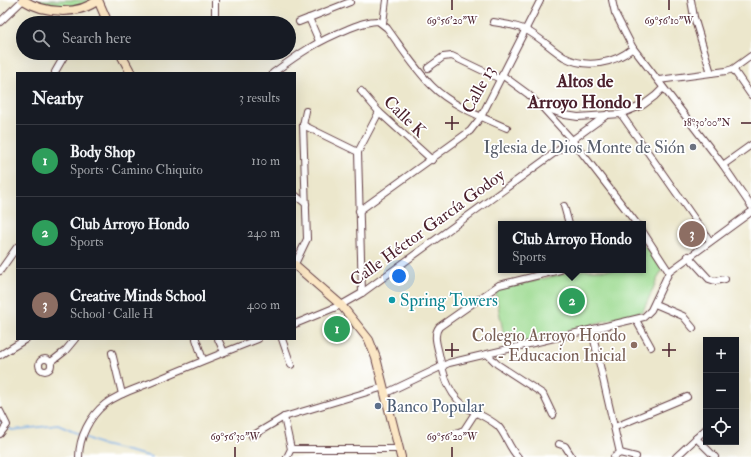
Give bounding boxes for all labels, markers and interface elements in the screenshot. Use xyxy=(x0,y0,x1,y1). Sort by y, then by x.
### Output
text: 69°56'20"W xyxy=(427,15,478,27)
text: 69°56'10"W xyxy=(645,15,694,27)
search box xyxy=(16,16,296,60)
icon: search xyxy=(30,27,52,49)
text: Search here xyxy=(62,29,131,48)
street label: Calle 13 xyxy=(457,62,500,117)
district label: Altos de Arroyo Hondo I xyxy=(527,70,642,114)
text: Nearby xyxy=(32,88,83,109)
text: 3 results xyxy=(239,90,280,106)
street label: Calle K xyxy=(379,91,431,142)
text: 18°30'00"N xyxy=(684,117,730,129)
place label: Iglesia de Dios Monte de Sión xyxy=(484,137,685,158)
marker: Iglesia de Dios Monte de Sión xyxy=(688,142,698,152)
text: Body Shop xyxy=(70,143,135,162)
text: 1 xyxy=(43,153,47,169)
text: 110 m xyxy=(251,153,280,169)
text: Sports · Camino Chiquito xyxy=(70,162,203,178)
street label: Calle Héctor García Godoy xyxy=(346,164,510,291)
text: Club Arroyo Hondo xyxy=(70,215,189,234)
pin: 3 xyxy=(679,219,705,249)
popup xyxy=(498,221,646,273)
text: 2 xyxy=(42,225,48,241)
text: 240 m xyxy=(247,225,280,241)
text: Club Arroyo Hondo xyxy=(512,230,632,249)
text: Sports xyxy=(70,234,104,250)
text: Sports xyxy=(512,249,546,265)
your location xyxy=(389,266,409,286)
pin: 2 xyxy=(559,286,585,316)
text: Creative Minds School xyxy=(70,287,206,306)
place label: Spring Towers xyxy=(400,290,498,312)
marker: Spring Towers xyxy=(387,295,397,305)
text: 3 xyxy=(43,297,48,313)
text: 400 m xyxy=(247,297,280,313)
text: School · Calle H xyxy=(70,306,153,322)
pin: 1 xyxy=(324,314,350,344)
place label: Colegio Arroyo Hondo - Educacion Inicial xyxy=(472,325,627,366)
map controls xyxy=(703,337,739,445)
button: + xyxy=(703,337,739,373)
marker: Colegio Arroyo Hondo - Educacion Inicial xyxy=(629,340,639,350)
button: − xyxy=(703,373,739,409)
place label: Banco Popular xyxy=(386,396,485,418)
marker: Banco Popular xyxy=(373,401,383,411)
button: locate xyxy=(703,409,739,445)
text: 69°56'30"W xyxy=(210,431,260,443)
text: 69°56'20"W xyxy=(427,431,478,443)

